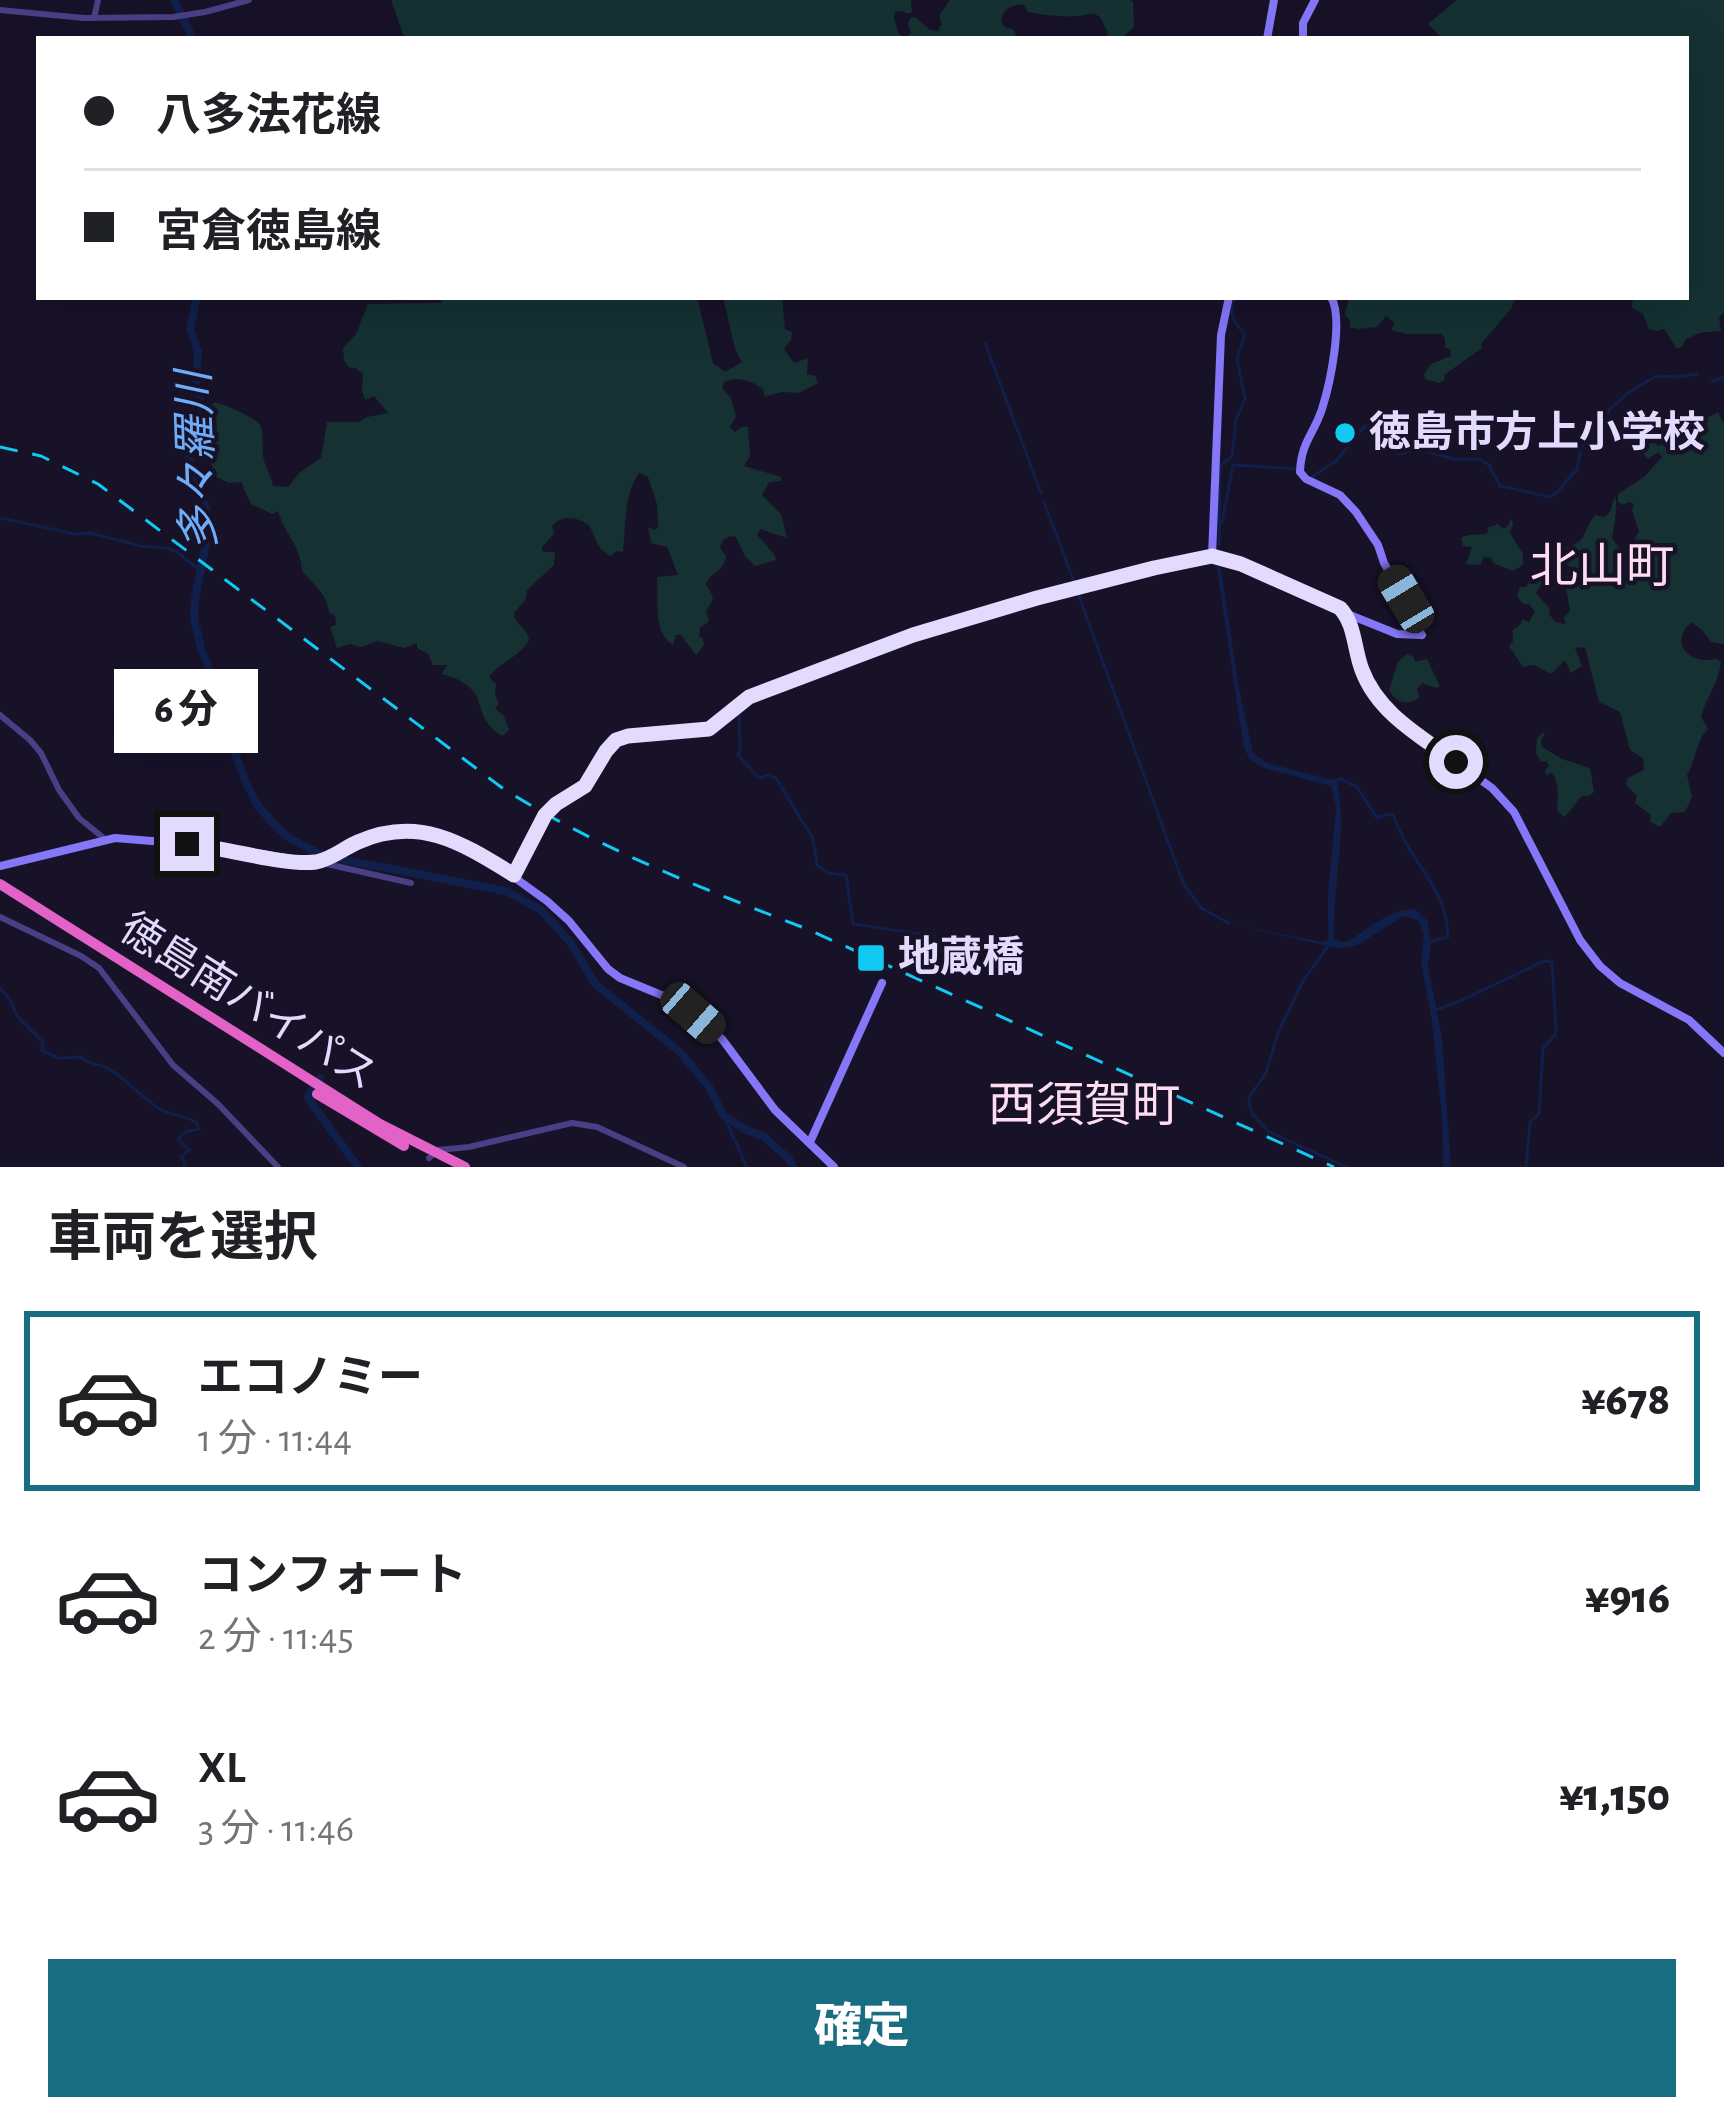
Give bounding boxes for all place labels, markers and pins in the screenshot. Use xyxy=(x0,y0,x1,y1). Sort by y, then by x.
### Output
place label: 徳島市方上小学校 xyxy=(1369,410,1705,454)
marker: 徳島市方上小学校 xyxy=(1332,420,1358,446)
place label: 地蔵橋 xyxy=(898,935,1024,979)
marker: 地蔵橋 xyxy=(855,942,887,974)

